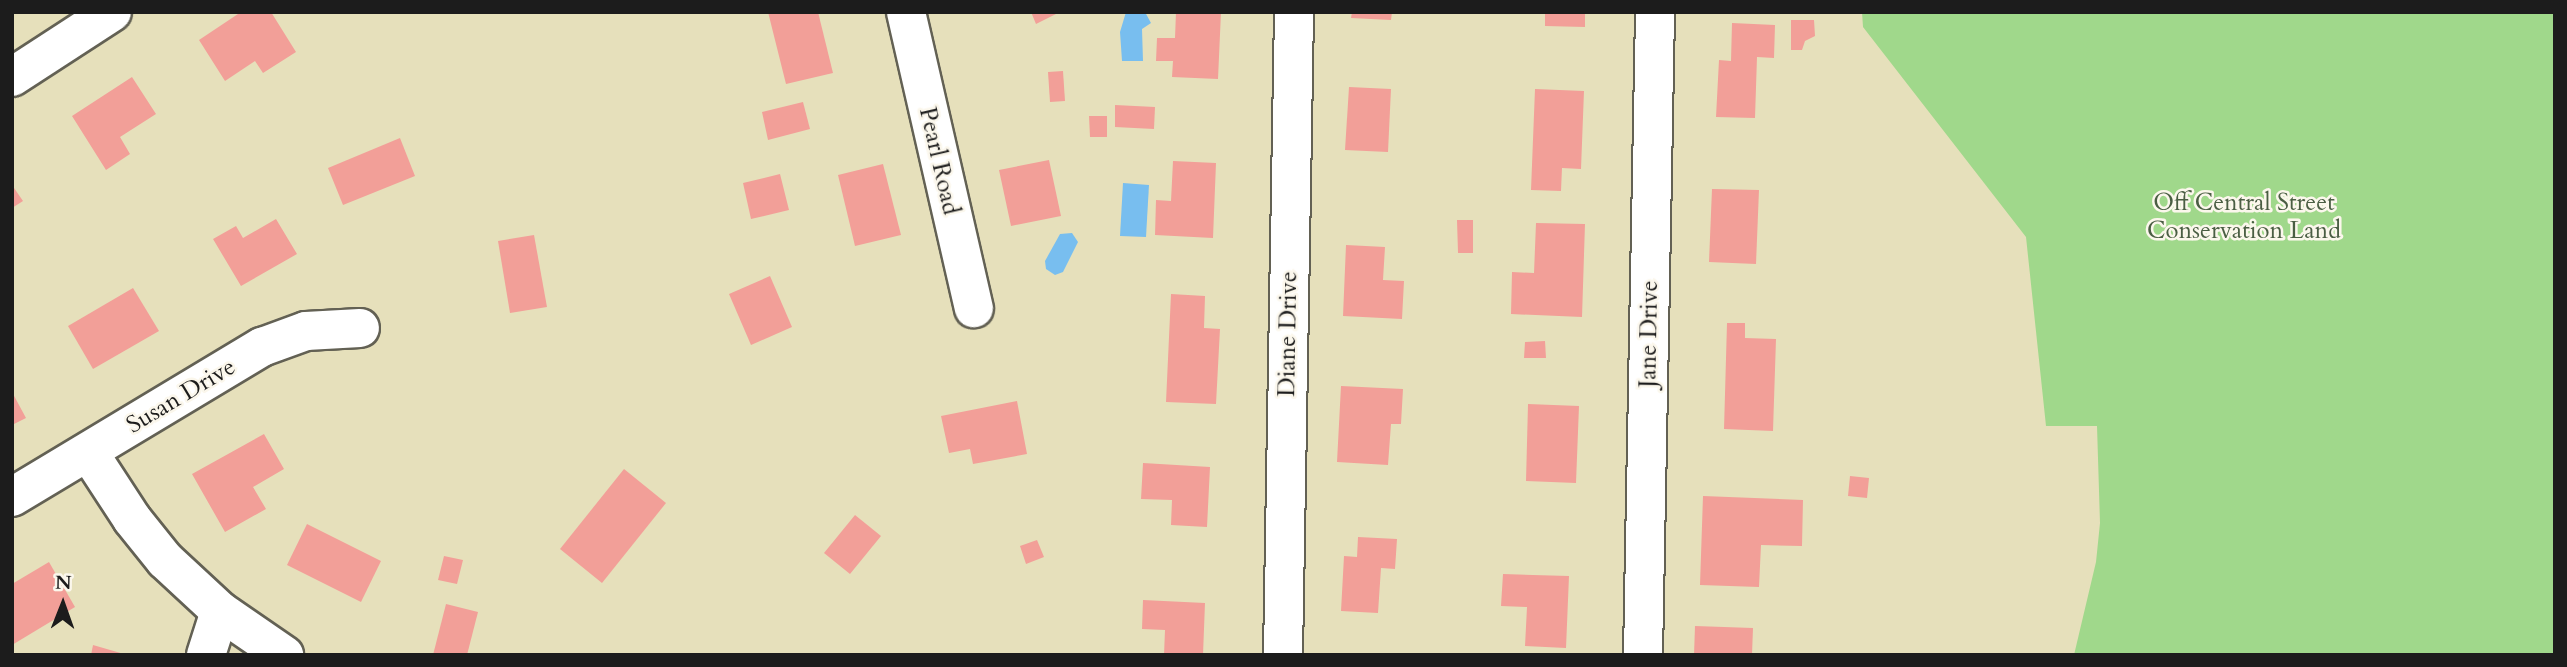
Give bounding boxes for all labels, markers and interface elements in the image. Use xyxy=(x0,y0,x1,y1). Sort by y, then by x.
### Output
street label: Pearl Road xyxy=(913,104,965,218)
park label: Off Central Street Conservation Land xyxy=(2147,189,2341,245)
street label: Diane Drive xyxy=(1273,271,1303,397)
street label: Jane Drive xyxy=(1634,280,1664,388)
street label: Susan Drive xyxy=(121,352,241,440)
north arrow xyxy=(28,569,98,639)
text: N xyxy=(55,570,72,596)

